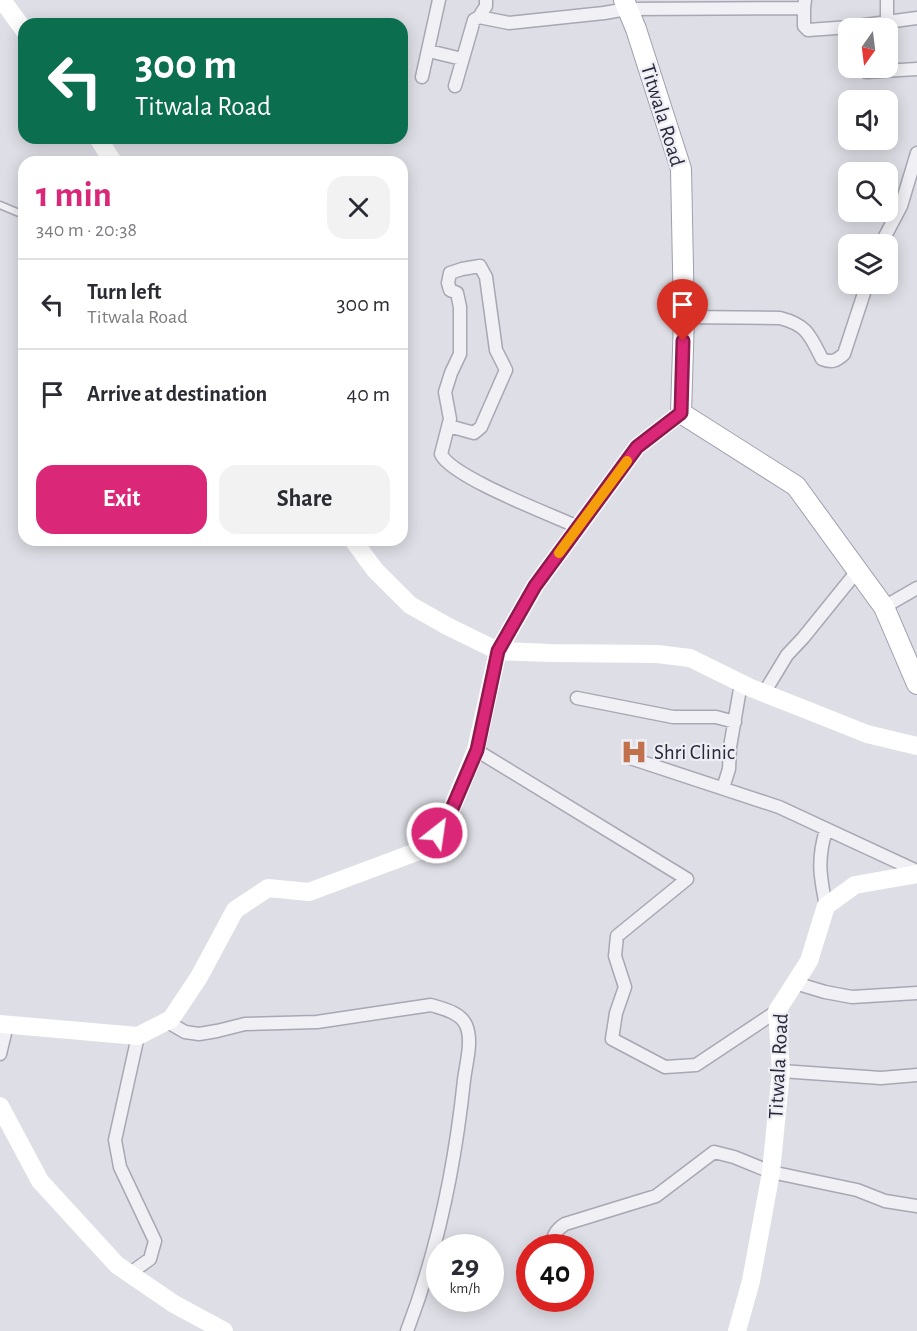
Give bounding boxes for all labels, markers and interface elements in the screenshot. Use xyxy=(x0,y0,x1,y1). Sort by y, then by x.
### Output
north arrow xyxy=(838,18,898,78)
map controls xyxy=(838,18,898,294)
icon: left xyxy=(36,42,114,120)
text: 300 m xyxy=(135,44,237,86)
street label: Titwala Road xyxy=(637,62,688,169)
button: sound xyxy=(838,90,898,150)
text: Titwala Road xyxy=(135,93,271,120)
button: search xyxy=(838,162,898,222)
button: close xyxy=(327,176,390,239)
text: 1 min xyxy=(36,177,112,213)
text: 340 m · 20:38 xyxy=(36,220,137,240)
button: layers xyxy=(838,234,898,294)
pin xyxy=(657,279,708,341)
text: Turn left xyxy=(87,281,161,303)
icon: left xyxy=(36,288,69,321)
icon: arrive xyxy=(666,288,699,321)
text: 300 m xyxy=(336,293,390,315)
text: Titwala Road xyxy=(87,307,188,327)
icon: arrive xyxy=(36,378,69,411)
text: Arrive at destination xyxy=(87,383,267,405)
text: 40 m xyxy=(347,383,390,405)
button: Exit xyxy=(36,465,207,534)
button: Share xyxy=(219,465,390,534)
hospital icon: Shri Clinic xyxy=(619,737,649,767)
place label: Shri Clinic xyxy=(654,742,735,763)
position arrow xyxy=(405,801,469,865)
street label: Titwala Road xyxy=(765,1013,792,1119)
speed limit sign: 40 xyxy=(516,1234,594,1312)
text: 29 xyxy=(451,1251,479,1281)
text: km/h xyxy=(450,1281,480,1296)

